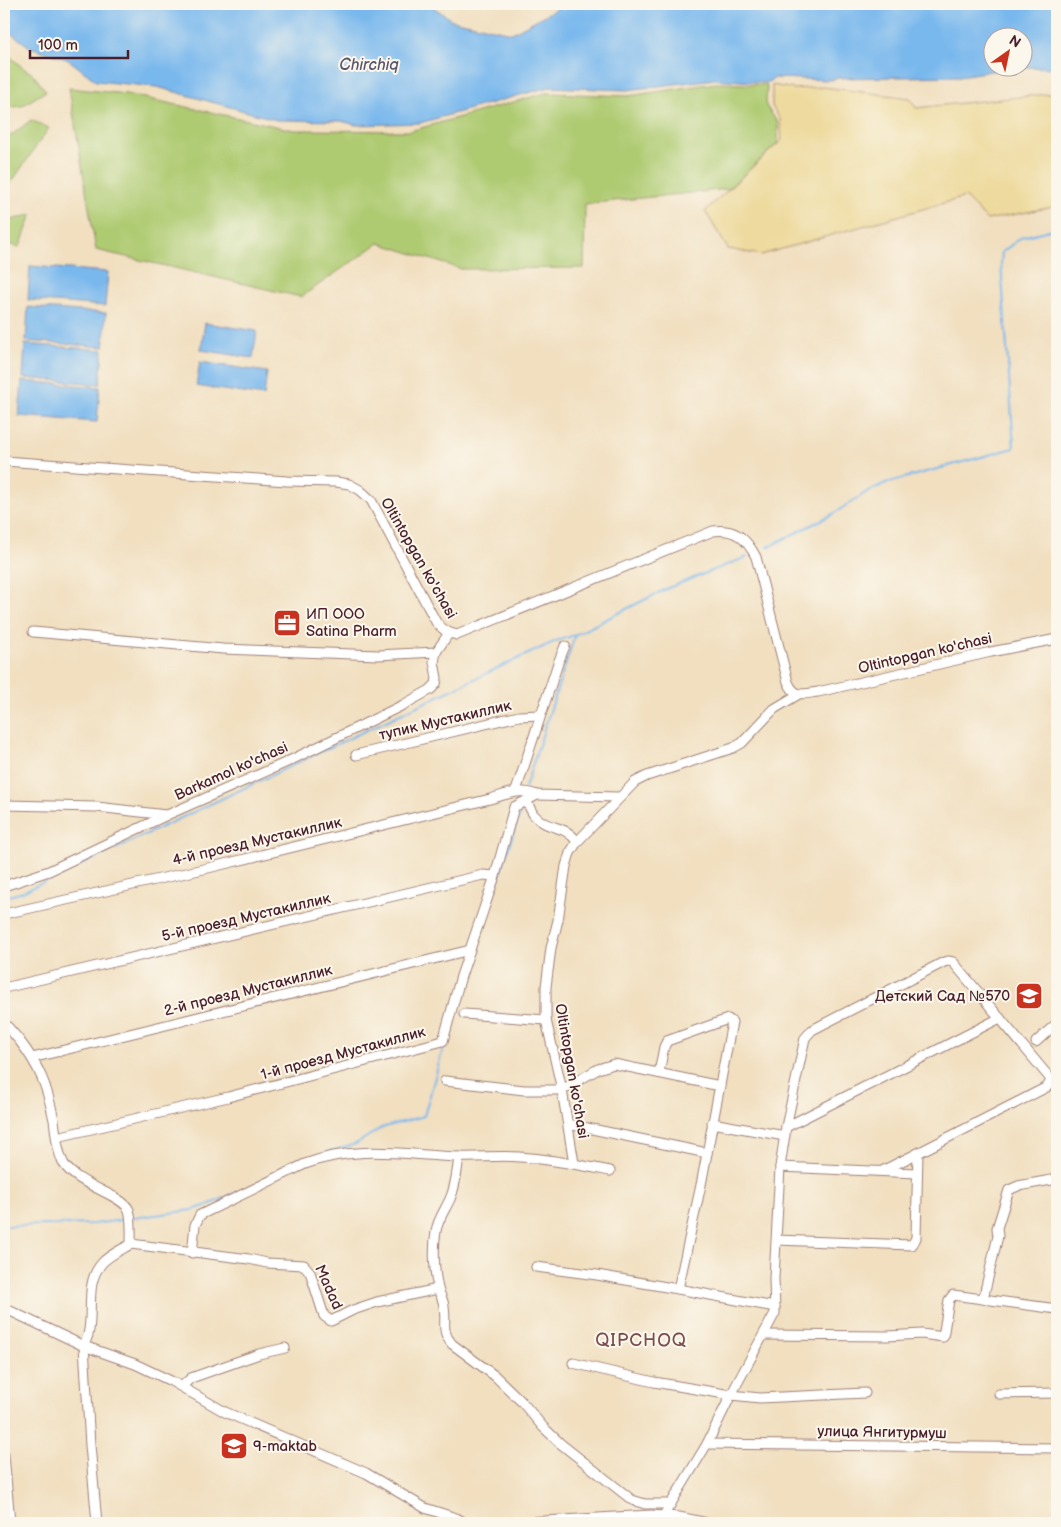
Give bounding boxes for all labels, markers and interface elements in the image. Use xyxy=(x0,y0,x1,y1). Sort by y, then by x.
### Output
scale bar xyxy=(30,28,128,60)
north arrow xyxy=(984,28,1034,78)
text: N xyxy=(1006,32,1024,52)
text: 100 m xyxy=(38,36,78,55)
water label: Chirchiq xyxy=(339,56,399,75)
street label: Oltintopgan ko'chasi xyxy=(376,494,461,622)
place label: ИП ООО Satina Pharm xyxy=(306,605,397,641)
office icon: ИП ООО Satina Pharm xyxy=(272,608,302,638)
street label: Oltintopgan ko'chasi xyxy=(856,629,994,678)
street label: тупик Мустакиллик xyxy=(377,696,513,745)
street label: Barkamol ko'chasi xyxy=(171,738,291,805)
street label: 4-й проезд Мустакиллик xyxy=(171,813,344,870)
street label: 5-й проезд Мустакиллик xyxy=(160,889,332,946)
street label: 2-й проезд Мустакиллик xyxy=(162,960,334,1021)
school or university icon: Детский Сад №570 xyxy=(1014,981,1044,1011)
place label: Детский Сад №570 xyxy=(875,987,1010,1006)
street label: Oltintopgan ko'chasi xyxy=(550,1002,593,1140)
street label: 1-й проезд Мустакиллик xyxy=(259,1022,428,1085)
street label: Madad xyxy=(310,1262,347,1313)
district label: QIPCHOQ xyxy=(595,1330,687,1351)
street label: улица Янгитурмуш xyxy=(817,1422,947,1443)
school or university icon: 9-maktab xyxy=(219,1431,249,1461)
place label: 9-maktab xyxy=(253,1437,318,1456)

